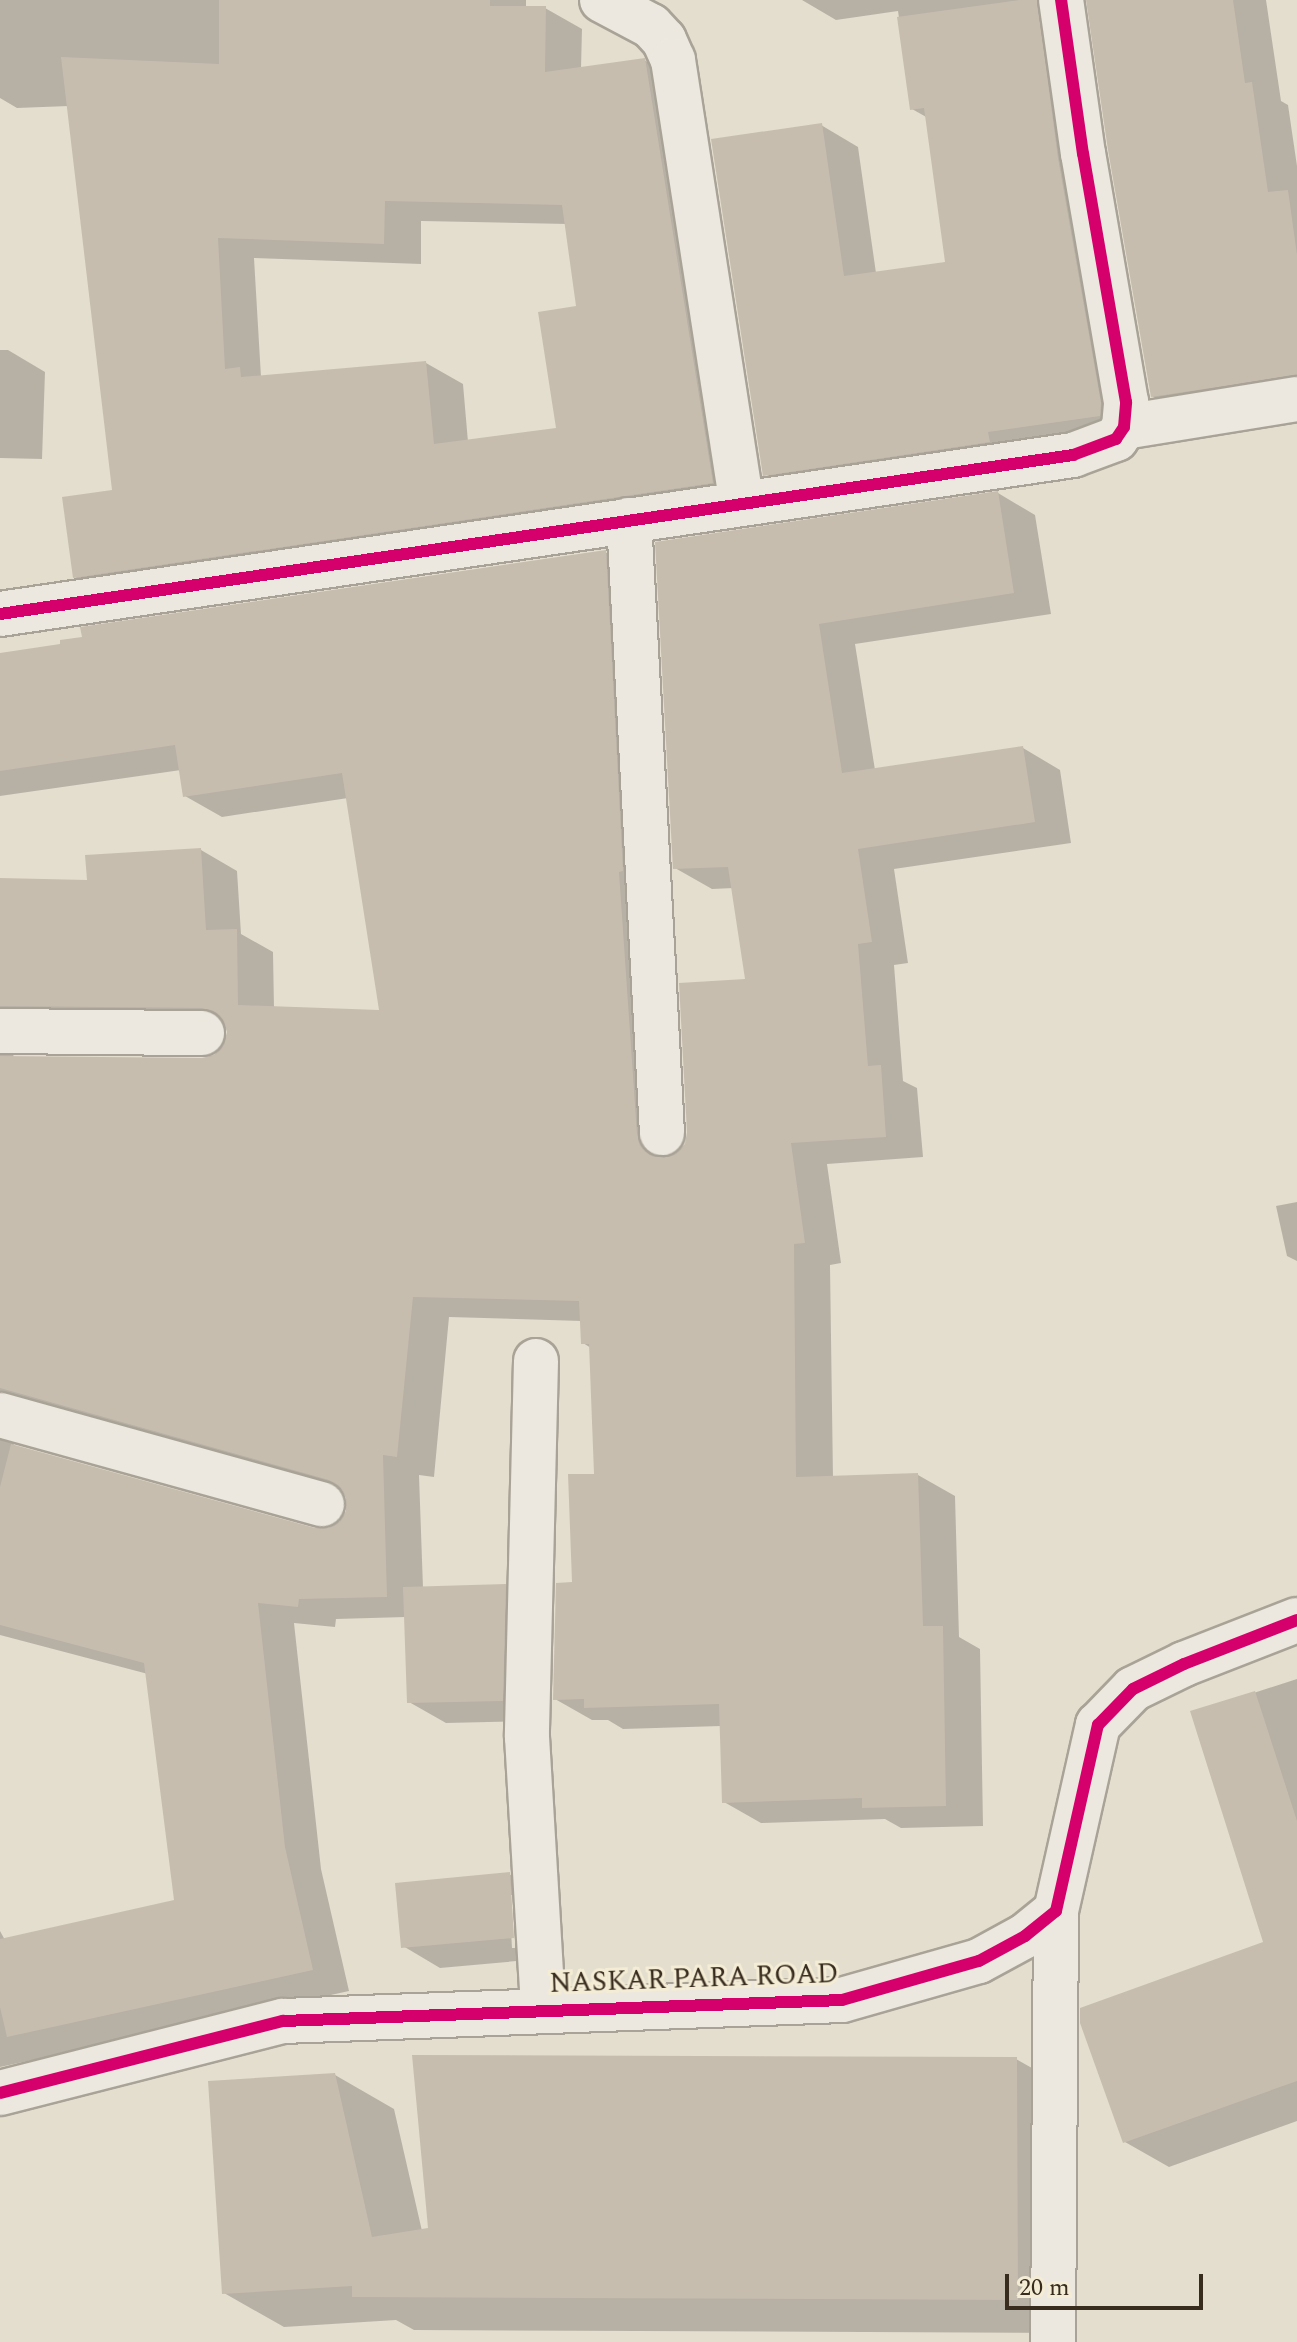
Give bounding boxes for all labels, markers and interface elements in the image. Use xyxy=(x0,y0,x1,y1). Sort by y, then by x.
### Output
street label: NASKAR PARA ROAD xyxy=(549,1957,839,2001)
scale bar xyxy=(1009,2258,1207,2308)
text: 20 m xyxy=(1019,2270,1070,2306)

